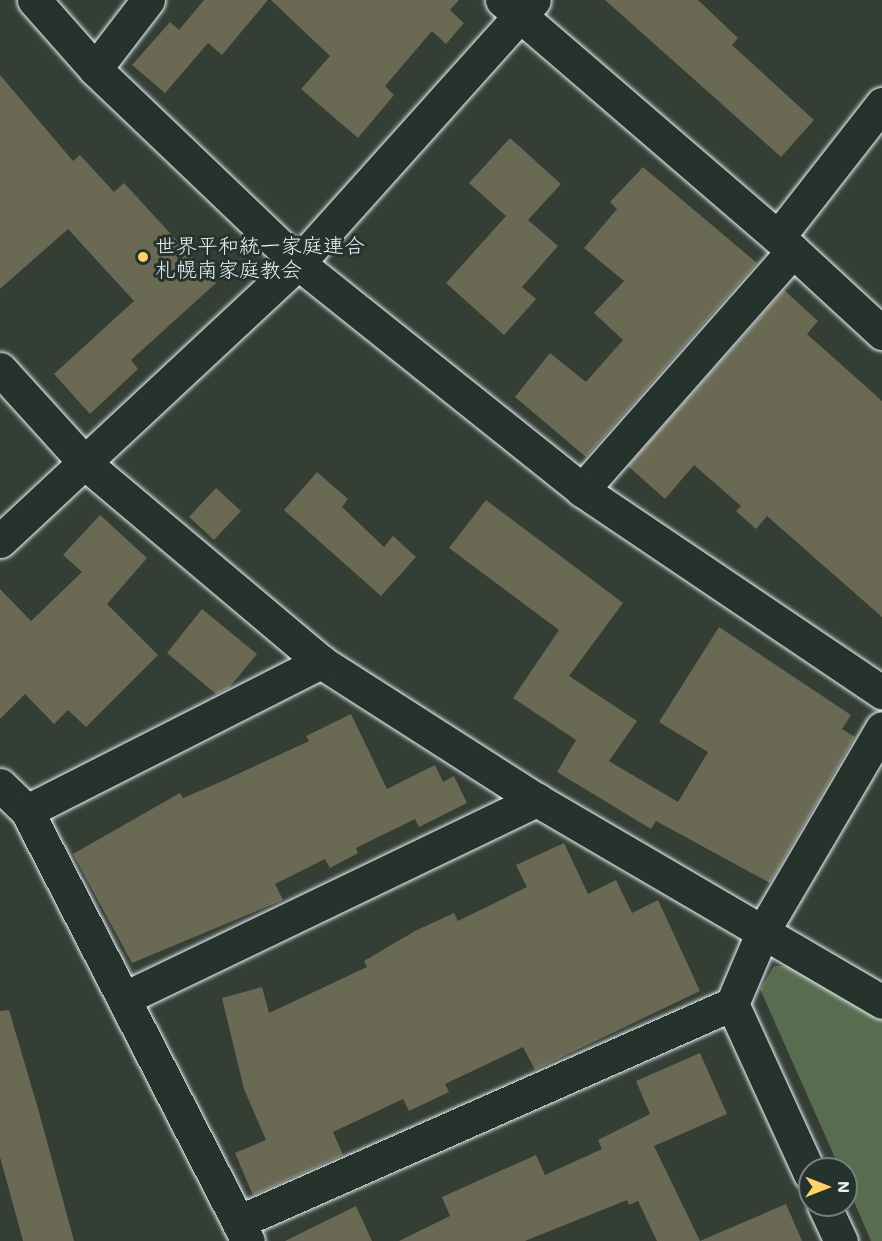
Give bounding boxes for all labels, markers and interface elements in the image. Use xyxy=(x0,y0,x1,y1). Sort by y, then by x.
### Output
place label: 世界平和統一家庭連合 札幌南家庭教会 xyxy=(155,232,365,282)
marker: 世界平和統一家庭連合 札幌南家庭教会 xyxy=(136,250,150,264)
north arrow xyxy=(798,1157,858,1217)
text: N xyxy=(834,1181,855,1193)

